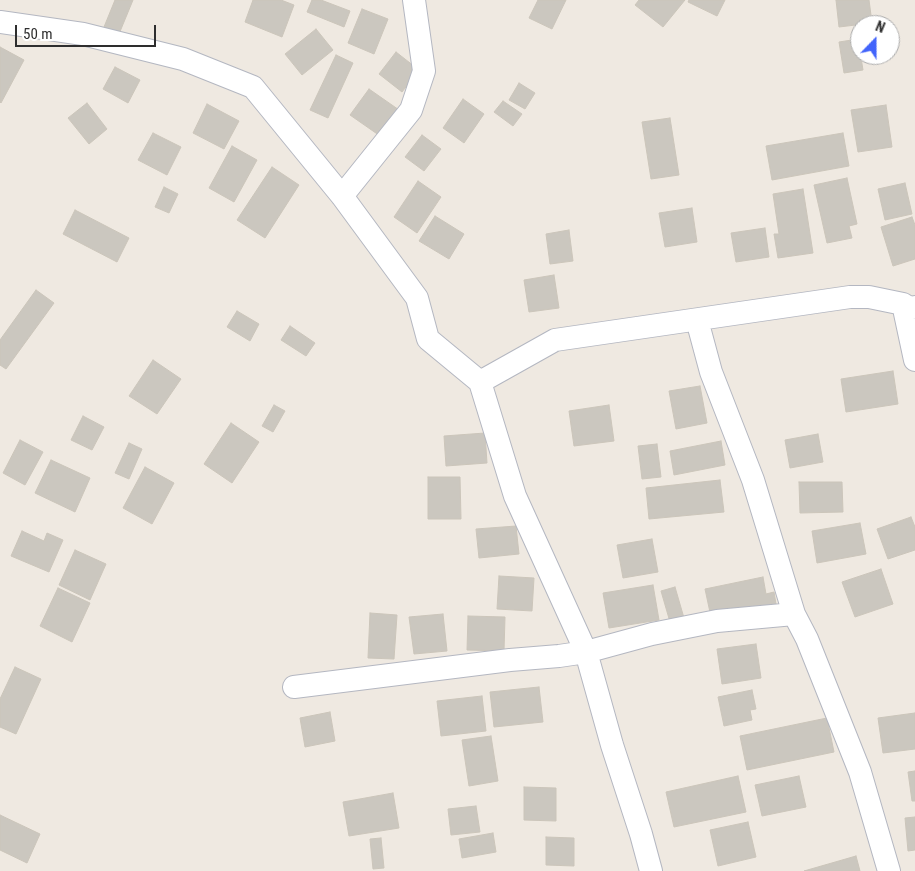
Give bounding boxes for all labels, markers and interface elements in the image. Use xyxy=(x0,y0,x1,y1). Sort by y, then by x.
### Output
scale bar xyxy=(18,15,159,47)
north arrow xyxy=(850,15,900,65)
text: N xyxy=(873,18,887,36)
text: 50 m xyxy=(23,25,53,43)

